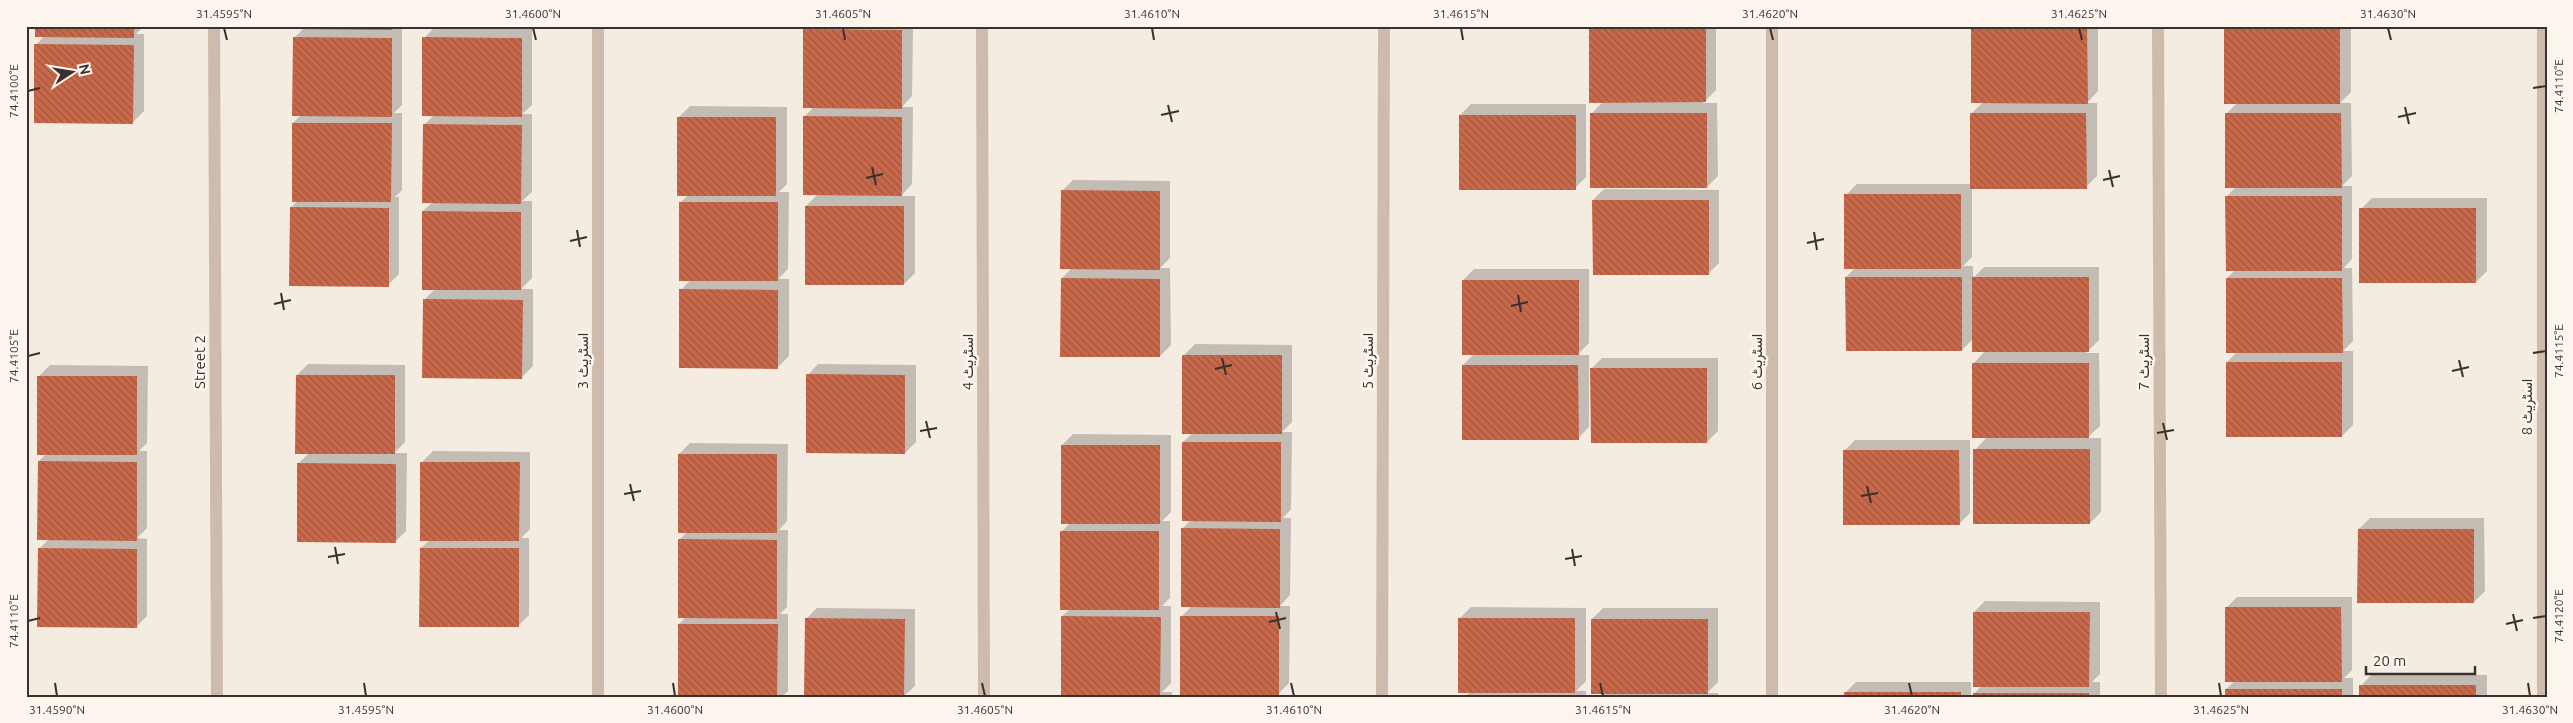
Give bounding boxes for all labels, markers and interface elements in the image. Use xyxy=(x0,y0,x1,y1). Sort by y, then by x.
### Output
text: 31.4595°N xyxy=(196,7,252,20)
text: 31.4600°N xyxy=(505,7,561,20)
text: 31.4605°N xyxy=(815,7,871,20)
text: 31.4610°N xyxy=(1124,7,1180,20)
text: 31.4615°N xyxy=(1433,7,1489,20)
text: 31.4620°N xyxy=(1742,7,1798,20)
text: 31.4625°N xyxy=(2051,7,2107,20)
text: 31.4630°N xyxy=(2360,7,2416,20)
north arrow xyxy=(48,48,98,98)
text: 74.4110°E xyxy=(2552,59,2565,113)
text: N xyxy=(76,63,94,76)
text: 74.4100°E xyxy=(7,64,20,118)
text: 74.4115°E xyxy=(2552,324,2565,378)
text: 74.4105°E xyxy=(7,329,20,383)
street label: اسٹریٹ 3 xyxy=(574,333,592,389)
street label: اسٹریٹ 5 xyxy=(1359,333,1377,389)
street label: اسٹریٹ 4 xyxy=(959,334,977,390)
street label: اسٹریٹ 6 xyxy=(1748,334,1766,390)
street label: اسٹریٹ 7 xyxy=(2135,334,2153,390)
street label: Street 2 xyxy=(191,335,208,389)
street label: اسٹریٹ 8 xyxy=(2518,379,2536,435)
text: 74.4120°E xyxy=(2552,589,2565,643)
text: 74.4110°E xyxy=(7,594,20,648)
scale bar xyxy=(2366,643,2474,675)
text: 20 m xyxy=(2373,652,2406,669)
text: 31.4590°N xyxy=(29,703,85,716)
text: 31.4595°N xyxy=(338,703,394,716)
text: 31.4600°N xyxy=(647,703,703,716)
text: 31.4605°N xyxy=(957,703,1013,716)
text: 31.4610°N xyxy=(1266,703,1322,716)
text: 31.4615°N xyxy=(1575,703,1631,716)
text: 31.4620°N xyxy=(1884,703,1940,716)
text: 31.4625°N xyxy=(2193,703,2249,716)
text: 31.4630°N xyxy=(2502,703,2558,716)

